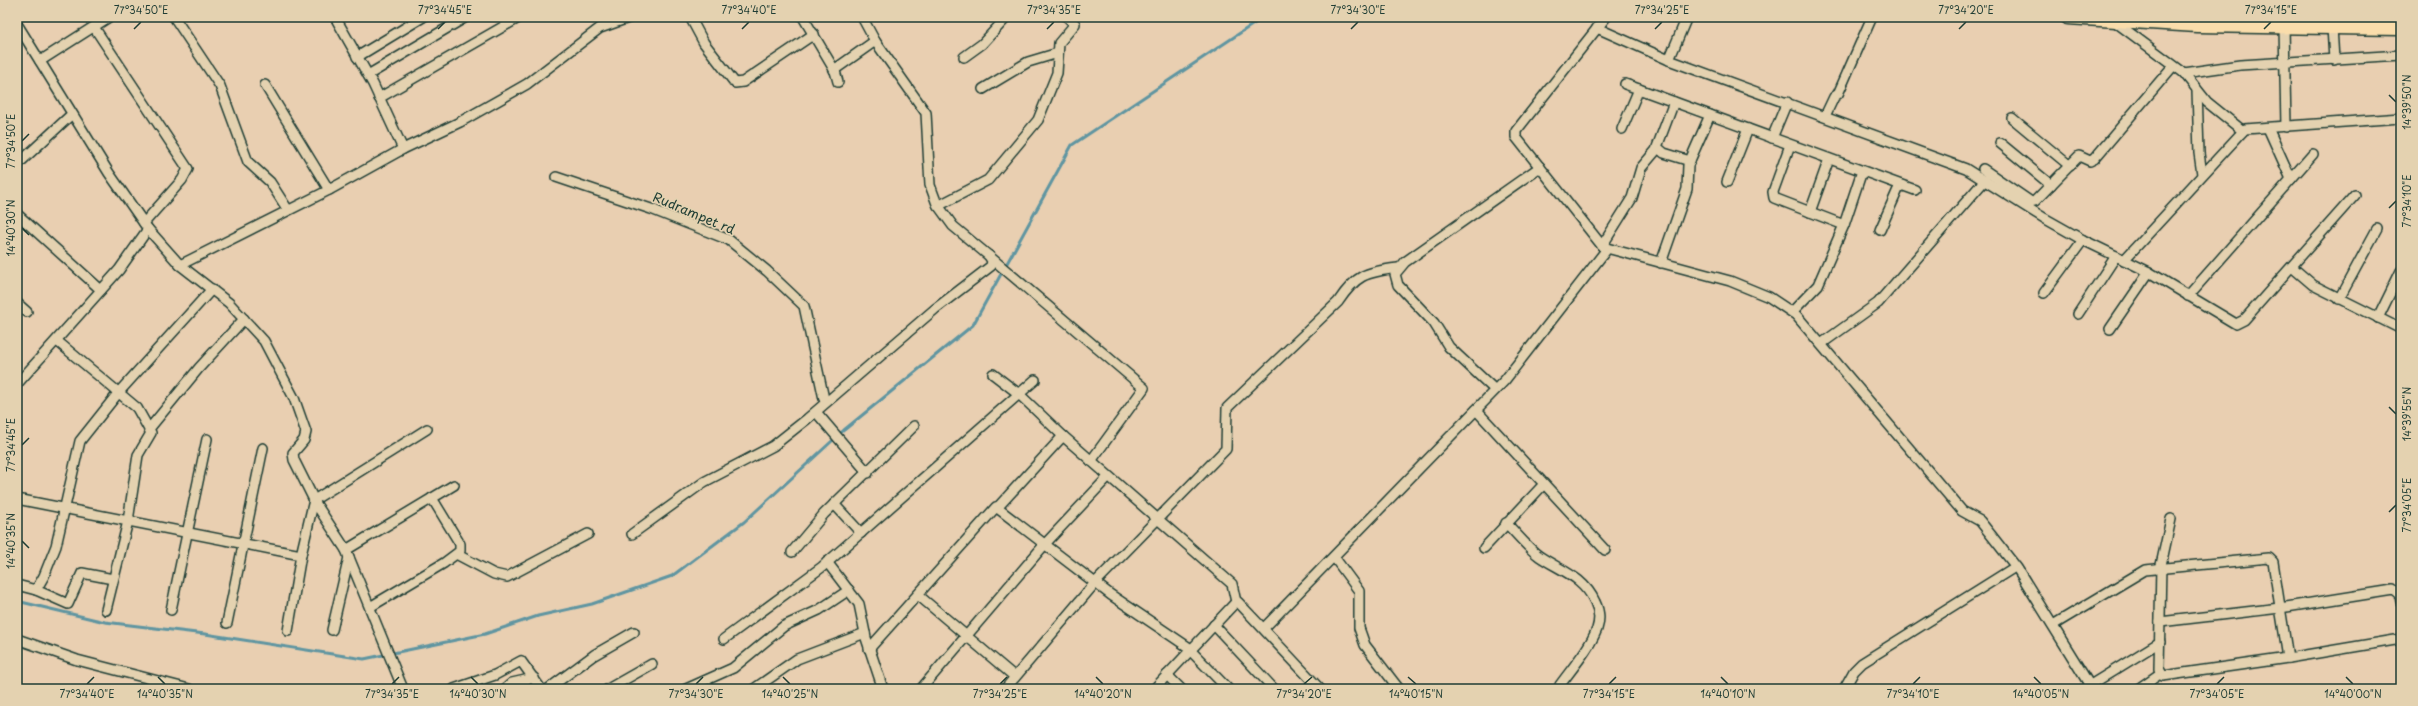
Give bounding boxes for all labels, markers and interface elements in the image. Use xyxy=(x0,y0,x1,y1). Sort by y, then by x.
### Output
text: 77°34'50"E xyxy=(114,2,168,17)
text: 77°34'45"E xyxy=(418,2,472,17)
text: 77°34'40"E xyxy=(722,2,776,17)
text: 77°34'35"E xyxy=(1027,2,1081,17)
text: 77°34'30"E xyxy=(1330,2,1386,17)
text: 77°34'25"E xyxy=(1635,2,1689,17)
text: 77°34'20"E xyxy=(1938,2,1994,17)
text: 77°34'15"E xyxy=(2245,2,2297,17)
text: 14°39'50"N xyxy=(2399,74,2414,130)
text: 77°34'50"E xyxy=(3,114,18,168)
text: 77°34'10"E xyxy=(2399,174,2414,228)
street label: Rudrampet rd xyxy=(650,187,738,238)
text: 14°40'30"N xyxy=(3,199,18,257)
text: 14°39'55"N xyxy=(2399,387,2414,441)
text: 77°34'45"E xyxy=(3,418,18,472)
text: 77°34'05"E xyxy=(2399,478,2414,532)
text: 14°40'35"N xyxy=(3,513,18,569)
text: 77°34'40"E xyxy=(60,686,114,701)
text: 14°40'35"N xyxy=(137,686,193,701)
text: 77°34'35"E xyxy=(365,686,419,701)
text: 14°40'30"N xyxy=(449,686,507,701)
text: 77°34'30"E xyxy=(668,686,724,701)
text: 14°40'25"N xyxy=(762,686,818,701)
text: 77°34'25"E xyxy=(973,686,1027,701)
text: 14°40'20"N xyxy=(1074,686,1132,701)
text: 77°34'20"E xyxy=(1276,686,1332,701)
text: 14°40'15"N xyxy=(1389,686,1443,701)
text: 77°34'15"E xyxy=(1583,686,1635,701)
text: 14°40'10"N xyxy=(1701,686,1756,701)
text: 77°34'10"E xyxy=(1886,686,1940,701)
text: 14°40'05"N xyxy=(2013,686,2070,701)
text: 77°34'05"E xyxy=(2190,686,2244,701)
text: 14°40'00"N xyxy=(2324,686,2382,701)

